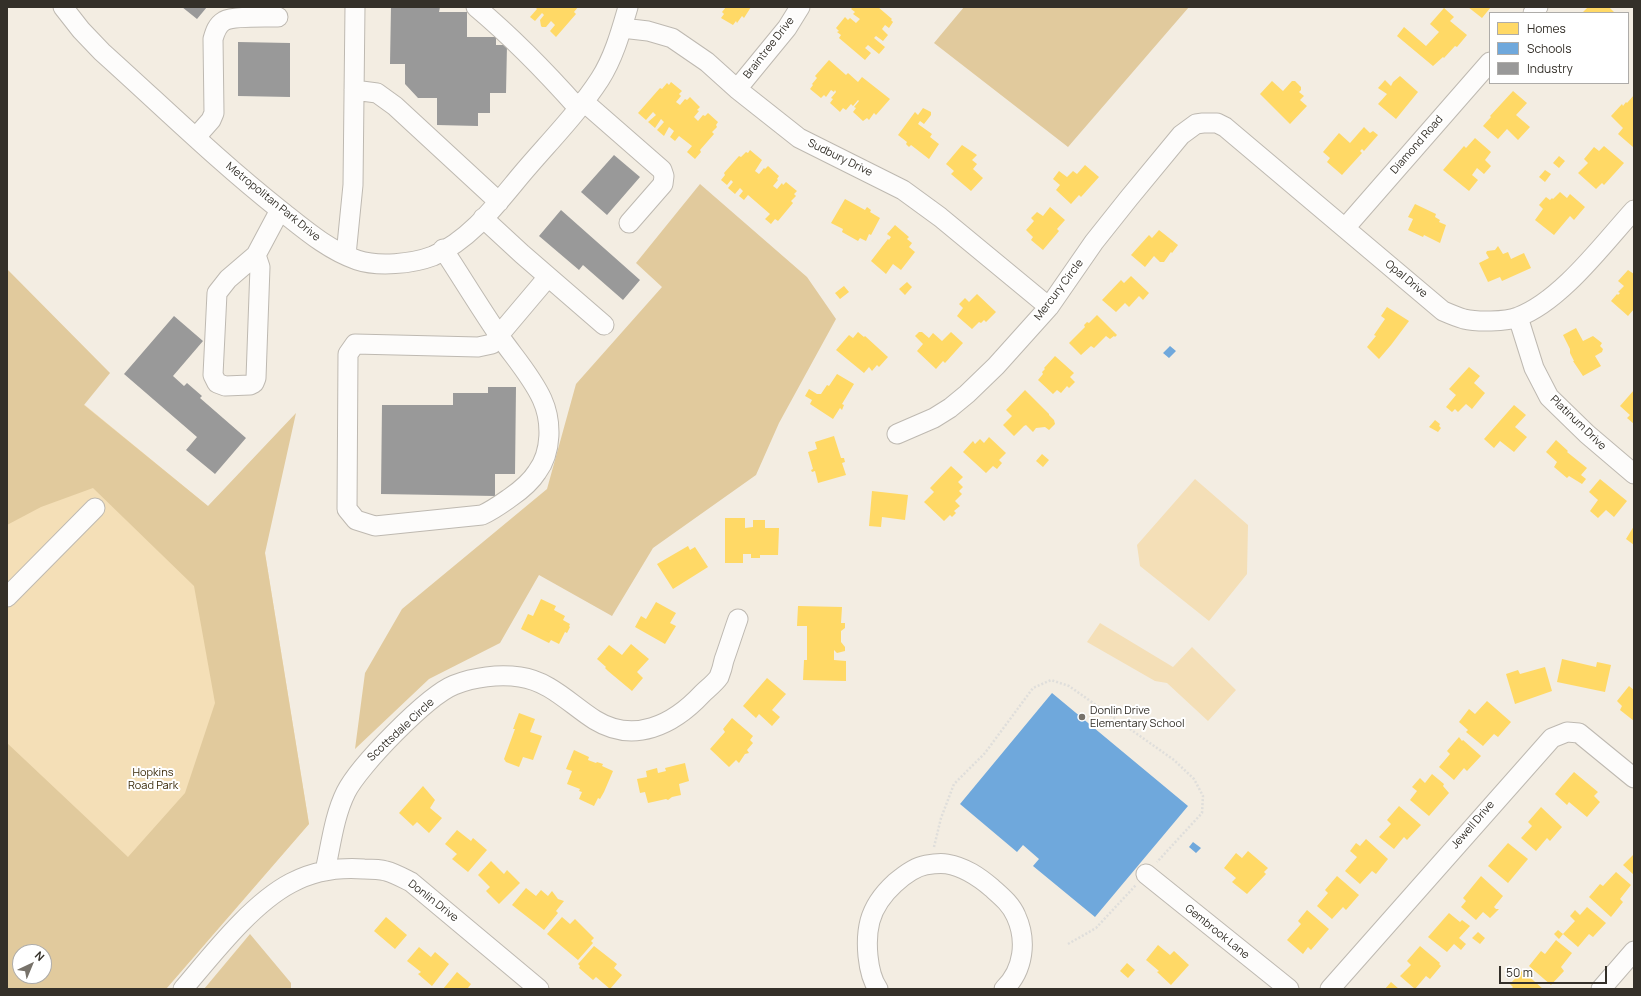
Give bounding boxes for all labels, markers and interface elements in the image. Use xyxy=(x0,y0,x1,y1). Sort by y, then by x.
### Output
legend xyxy=(1489,12,1629,84)
street label: Braintree Drive xyxy=(741,14,797,82)
text: Homes xyxy=(1527,20,1566,37)
text: Schools xyxy=(1527,40,1571,57)
text: Industry xyxy=(1527,60,1573,77)
street label: Diamond Road xyxy=(1388,113,1446,177)
street label: Sudbury Drive xyxy=(805,137,875,179)
street label: Metropolitan Park Drive xyxy=(223,160,323,244)
street label: Mercury Circle xyxy=(1032,257,1086,323)
street label: Opal Drive xyxy=(1382,258,1430,300)
street label: Platinum Drive xyxy=(1547,393,1609,453)
street label: Scottsdale Circle xyxy=(365,696,437,764)
place label: Donlin Drive Elementary School xyxy=(1090,704,1185,730)
marker: Donlin Drive Elementary School xyxy=(1077,712,1087,722)
park label: Hopkins Road Park xyxy=(128,766,178,792)
street label: Jewell Drive xyxy=(1449,798,1497,852)
street label: Donlin Drive xyxy=(405,877,461,925)
street label: Gembrook Lane xyxy=(1182,902,1252,962)
north arrow xyxy=(12,944,52,984)
text: N xyxy=(32,948,48,964)
scale bar xyxy=(1501,958,1609,984)
text: 50 m xyxy=(1506,964,1533,981)

